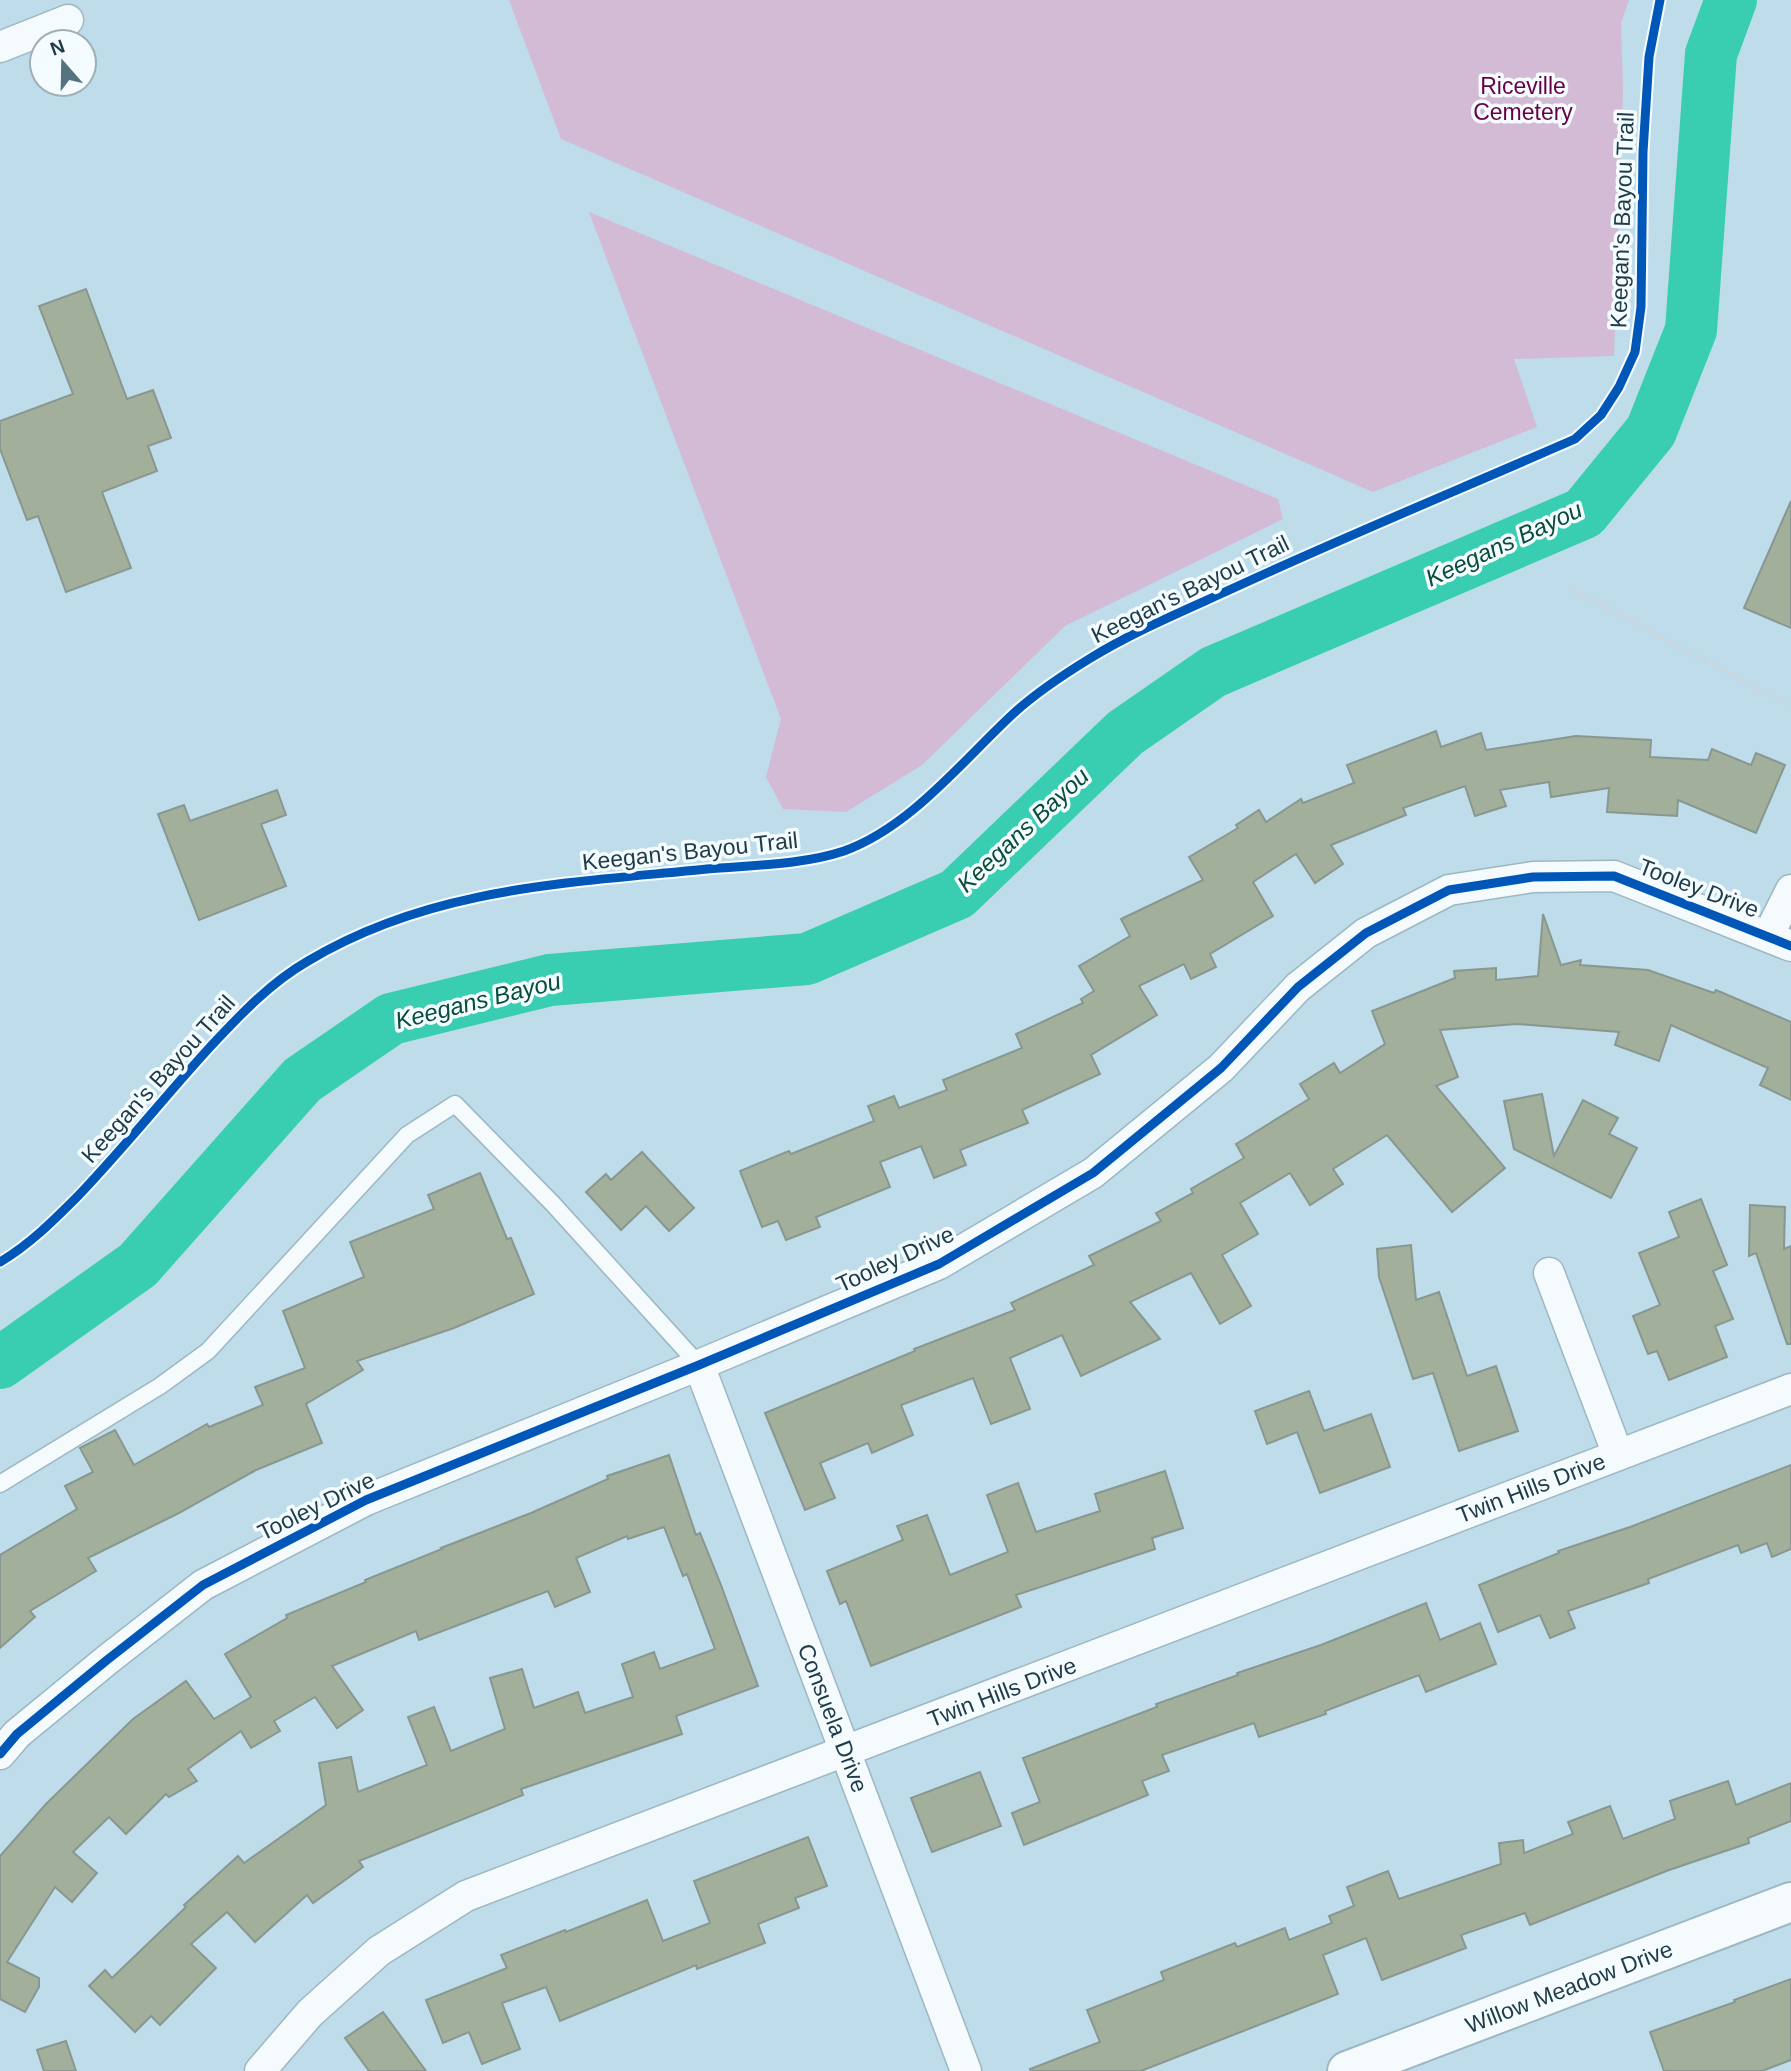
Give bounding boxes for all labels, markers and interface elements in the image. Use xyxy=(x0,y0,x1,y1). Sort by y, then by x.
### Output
north arrow xyxy=(28,28,98,98)
text: N xyxy=(47,35,67,60)
park label: Riceville Cemetery xyxy=(1473,73,1573,125)
street label: Keegan's Bayou Trail xyxy=(1605,111,1639,329)
water label: Keegans Bayou xyxy=(1421,496,1586,592)
street label: Keegan's Bayou Trail xyxy=(1087,530,1293,648)
water label: Keegans Bayou xyxy=(951,762,1094,897)
street label: Keegan's Bayou Trail xyxy=(581,827,799,875)
street label: Tooley Drive xyxy=(1635,853,1763,923)
water label: Keegans Bayou xyxy=(392,967,563,1034)
street label: Keegan's Bayou Trail xyxy=(76,990,240,1168)
street label: Tooley Drive xyxy=(832,1220,958,1298)
street label: Twin Hills Drive xyxy=(1453,1448,1609,1528)
street label: Tooley Drive xyxy=(253,1467,379,1545)
street label: Consuela Drive xyxy=(793,1640,873,1796)
street label: Twin Hills Drive xyxy=(924,1652,1080,1732)
street label: Willow Meadow Drive xyxy=(1462,1935,1676,2039)

